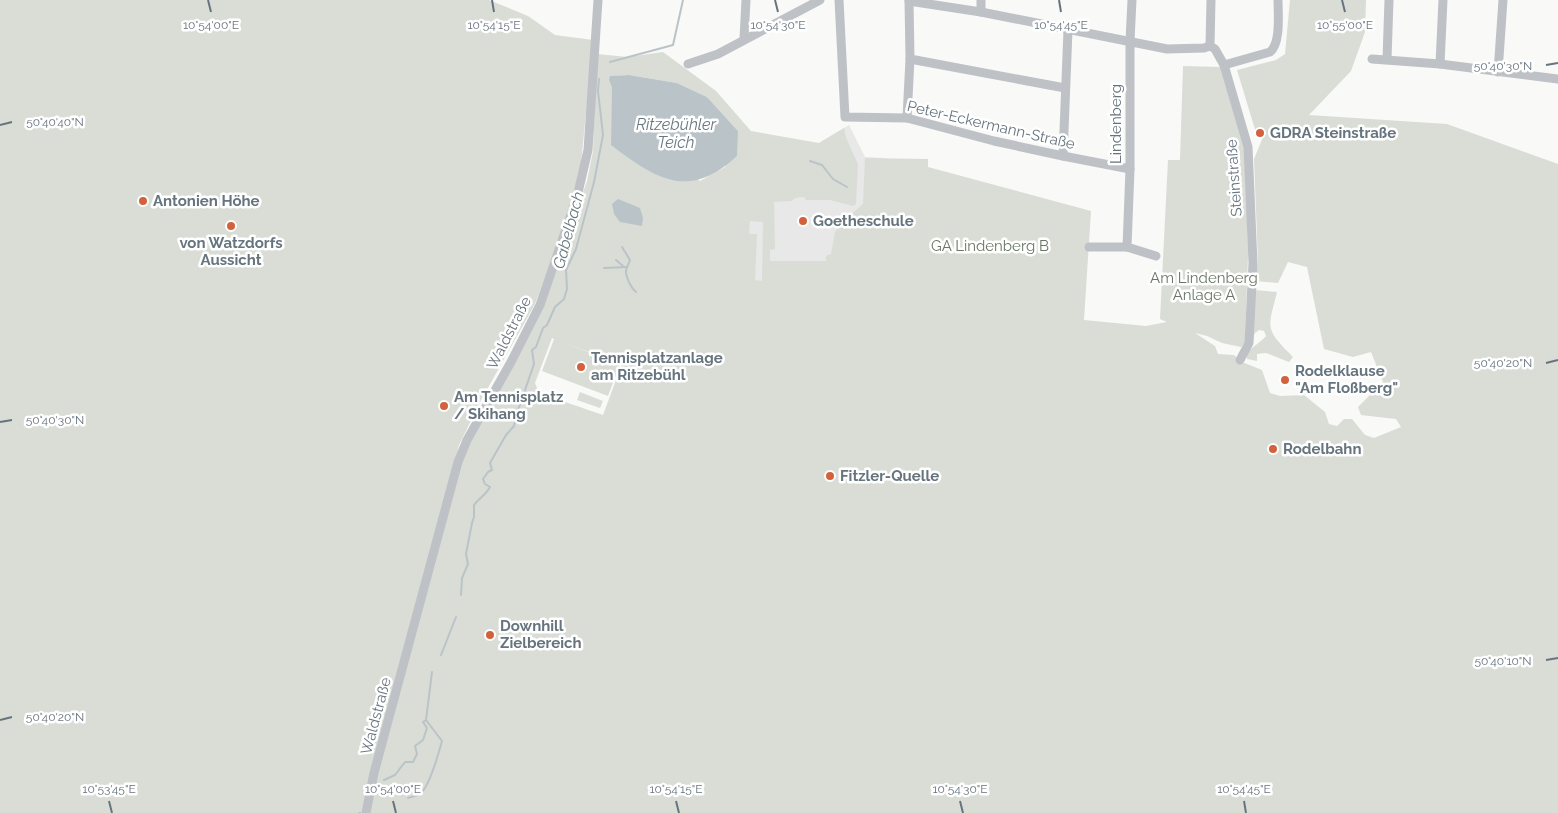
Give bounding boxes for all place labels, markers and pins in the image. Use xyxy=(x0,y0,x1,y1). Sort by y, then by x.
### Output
place label: GDRA Steinstraße xyxy=(1270,124,1396,142)
marker: GDRA Steinstraße xyxy=(1254,127,1266,139)
place label: Antonien Höhe xyxy=(153,192,260,210)
marker: Antonien Höhe xyxy=(137,195,149,207)
place label: Goetheschule xyxy=(813,212,914,230)
marker: Goetheschule xyxy=(797,215,809,227)
marker: von Watzdorfs Aussicht xyxy=(225,220,237,232)
place label: von Watzdorfs Aussicht xyxy=(179,234,283,269)
place label: Tennisplatzanlage am Ritzebühl xyxy=(591,349,723,384)
marker: Tennisplatzanlage am Ritzebühl xyxy=(575,361,587,373)
place label: Rodelklause "Am Floßberg" xyxy=(1295,362,1398,397)
marker: Rodelklause "Am Floßberg" xyxy=(1279,374,1291,386)
place label: Am Tennisplatz / Skihang xyxy=(454,388,563,423)
marker: Am Tennisplatz / Skihang xyxy=(438,400,450,412)
place label: Rodelbahn xyxy=(1283,440,1361,458)
marker: Rodelbahn xyxy=(1267,443,1279,455)
place label: Fitzler-Quelle xyxy=(840,467,939,485)
marker: Fitzler-Quelle xyxy=(824,470,836,482)
place label: Downhill Zielbereich xyxy=(500,617,582,652)
marker: Downhill Zielbereich xyxy=(484,629,496,641)

